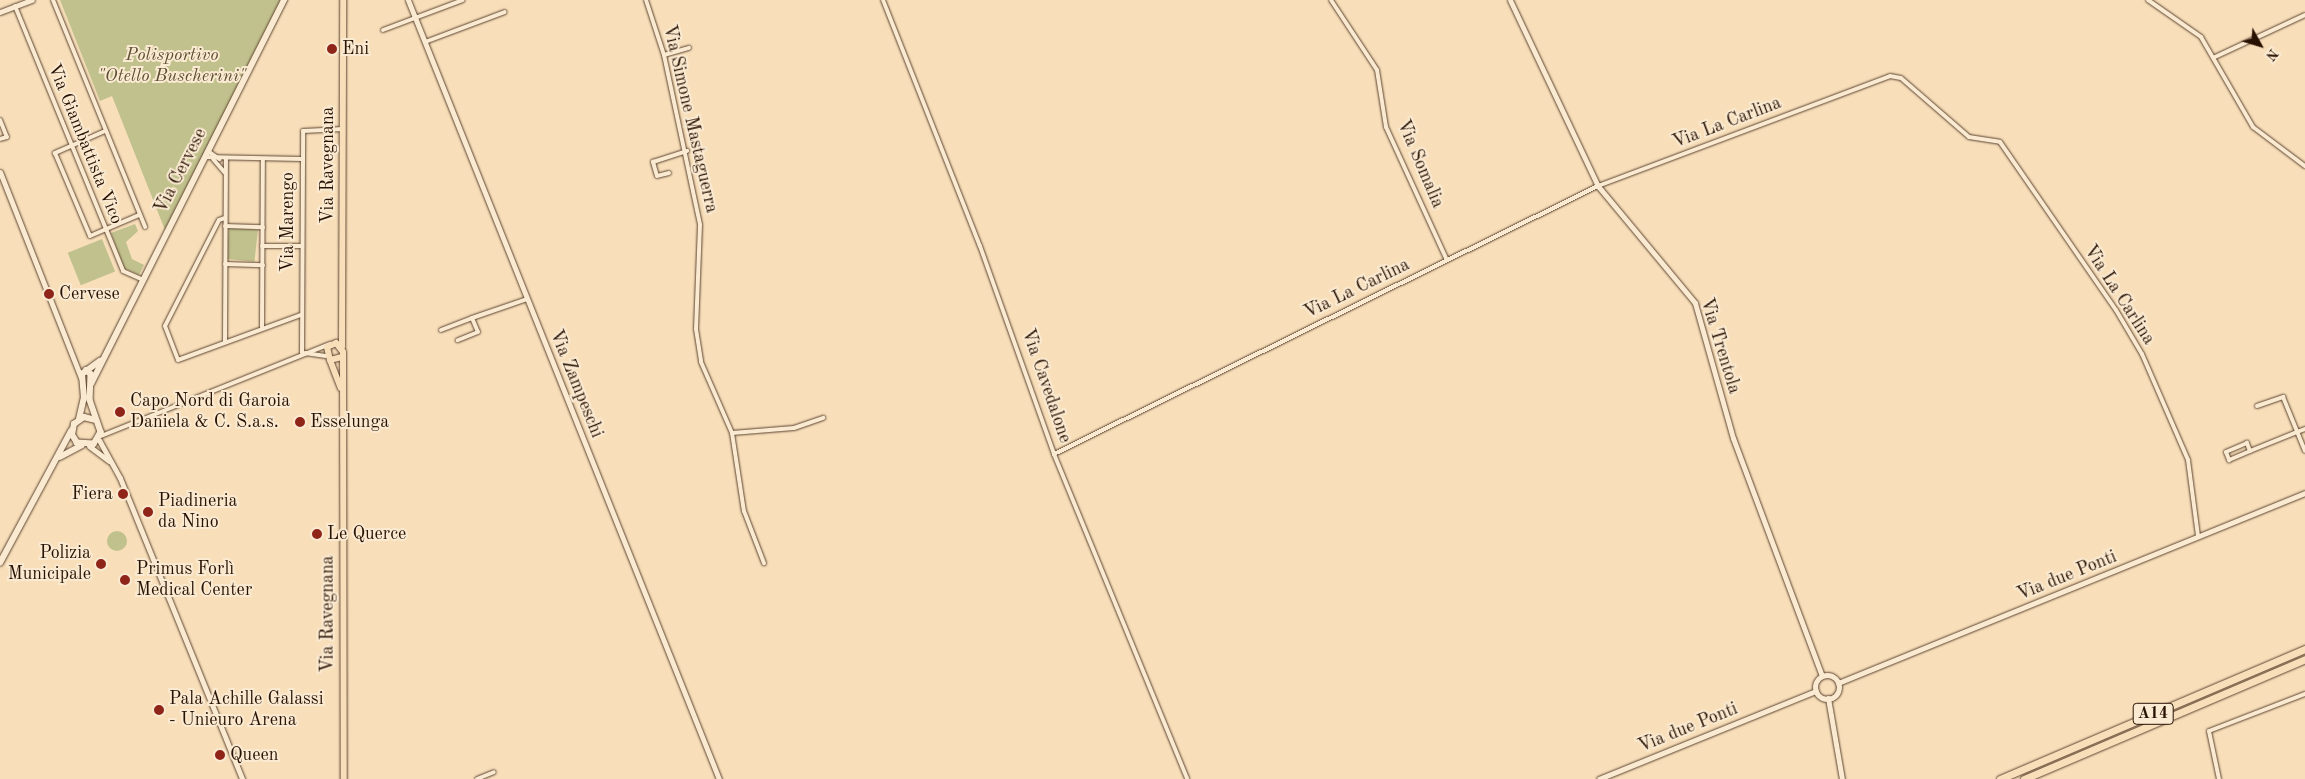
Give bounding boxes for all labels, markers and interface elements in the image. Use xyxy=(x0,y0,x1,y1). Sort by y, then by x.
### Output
north arrow xyxy=(2235,20,2285,70)
street label: Via Simone Mastaguerra xyxy=(658,23,722,215)
place label: Eni xyxy=(342,38,369,60)
marker: Eni xyxy=(326,43,338,55)
park label: Polisportivo "Otello Buscherini" xyxy=(98,45,246,88)
text: N xyxy=(2263,46,2280,63)
street label: Via Giambattista Vico xyxy=(43,61,127,227)
street label: Via La Carlina xyxy=(1670,92,1784,154)
street label: Via Ravegnana xyxy=(317,107,339,223)
street label: Via Somalia xyxy=(1392,117,1448,211)
street label: Via Cervese xyxy=(150,125,212,217)
street label: Via Marengo xyxy=(277,172,299,272)
street label: Via La Carlina xyxy=(2079,241,2159,349)
street label: Via La Carlina xyxy=(1301,254,1413,324)
place label: Cervese xyxy=(59,283,120,305)
marker: Cervese xyxy=(43,288,55,300)
street label: Via Trentola xyxy=(1695,295,1745,397)
street label: Via Cavedalone xyxy=(1016,326,1076,446)
street label: Via Zampeschi xyxy=(544,327,608,441)
place label: Capo Nord di Garoia Daniela & C. S.a.s. xyxy=(130,391,290,434)
marker: Capo Nord di Garoia Daniela & C. S.a.s. xyxy=(114,406,126,418)
place label: Esselunga xyxy=(310,411,389,433)
marker: Esselunga xyxy=(294,416,306,428)
place label: Fiera xyxy=(71,483,113,505)
marker: Fiera xyxy=(117,488,129,500)
place label: Piadineria da Nino xyxy=(158,491,237,534)
marker: Piadineria da Nino xyxy=(142,506,154,518)
place label: Le Querce xyxy=(327,523,406,545)
marker: Le Querce xyxy=(311,528,323,540)
place label: Polizia Municipale xyxy=(8,543,91,586)
street label: Via due Ponti xyxy=(2014,546,2120,606)
street label: Via Ravegnana xyxy=(317,556,339,672)
marker: Polizia Municipale xyxy=(95,558,107,570)
place label: Primus Forlì Medical Center xyxy=(136,559,252,602)
marker: Primus Forlì Medical Center xyxy=(118,573,132,587)
place label: Pala Achille Galassi - Unieuro Arena xyxy=(169,689,324,732)
street label: Via due Ponti xyxy=(1635,698,1741,758)
road number: A14 xyxy=(2132,701,2174,728)
marker: Pala Achille Galassi - Unieuro Arena xyxy=(153,704,165,716)
place label: Queen xyxy=(230,744,278,766)
marker: Queen xyxy=(214,749,226,761)

